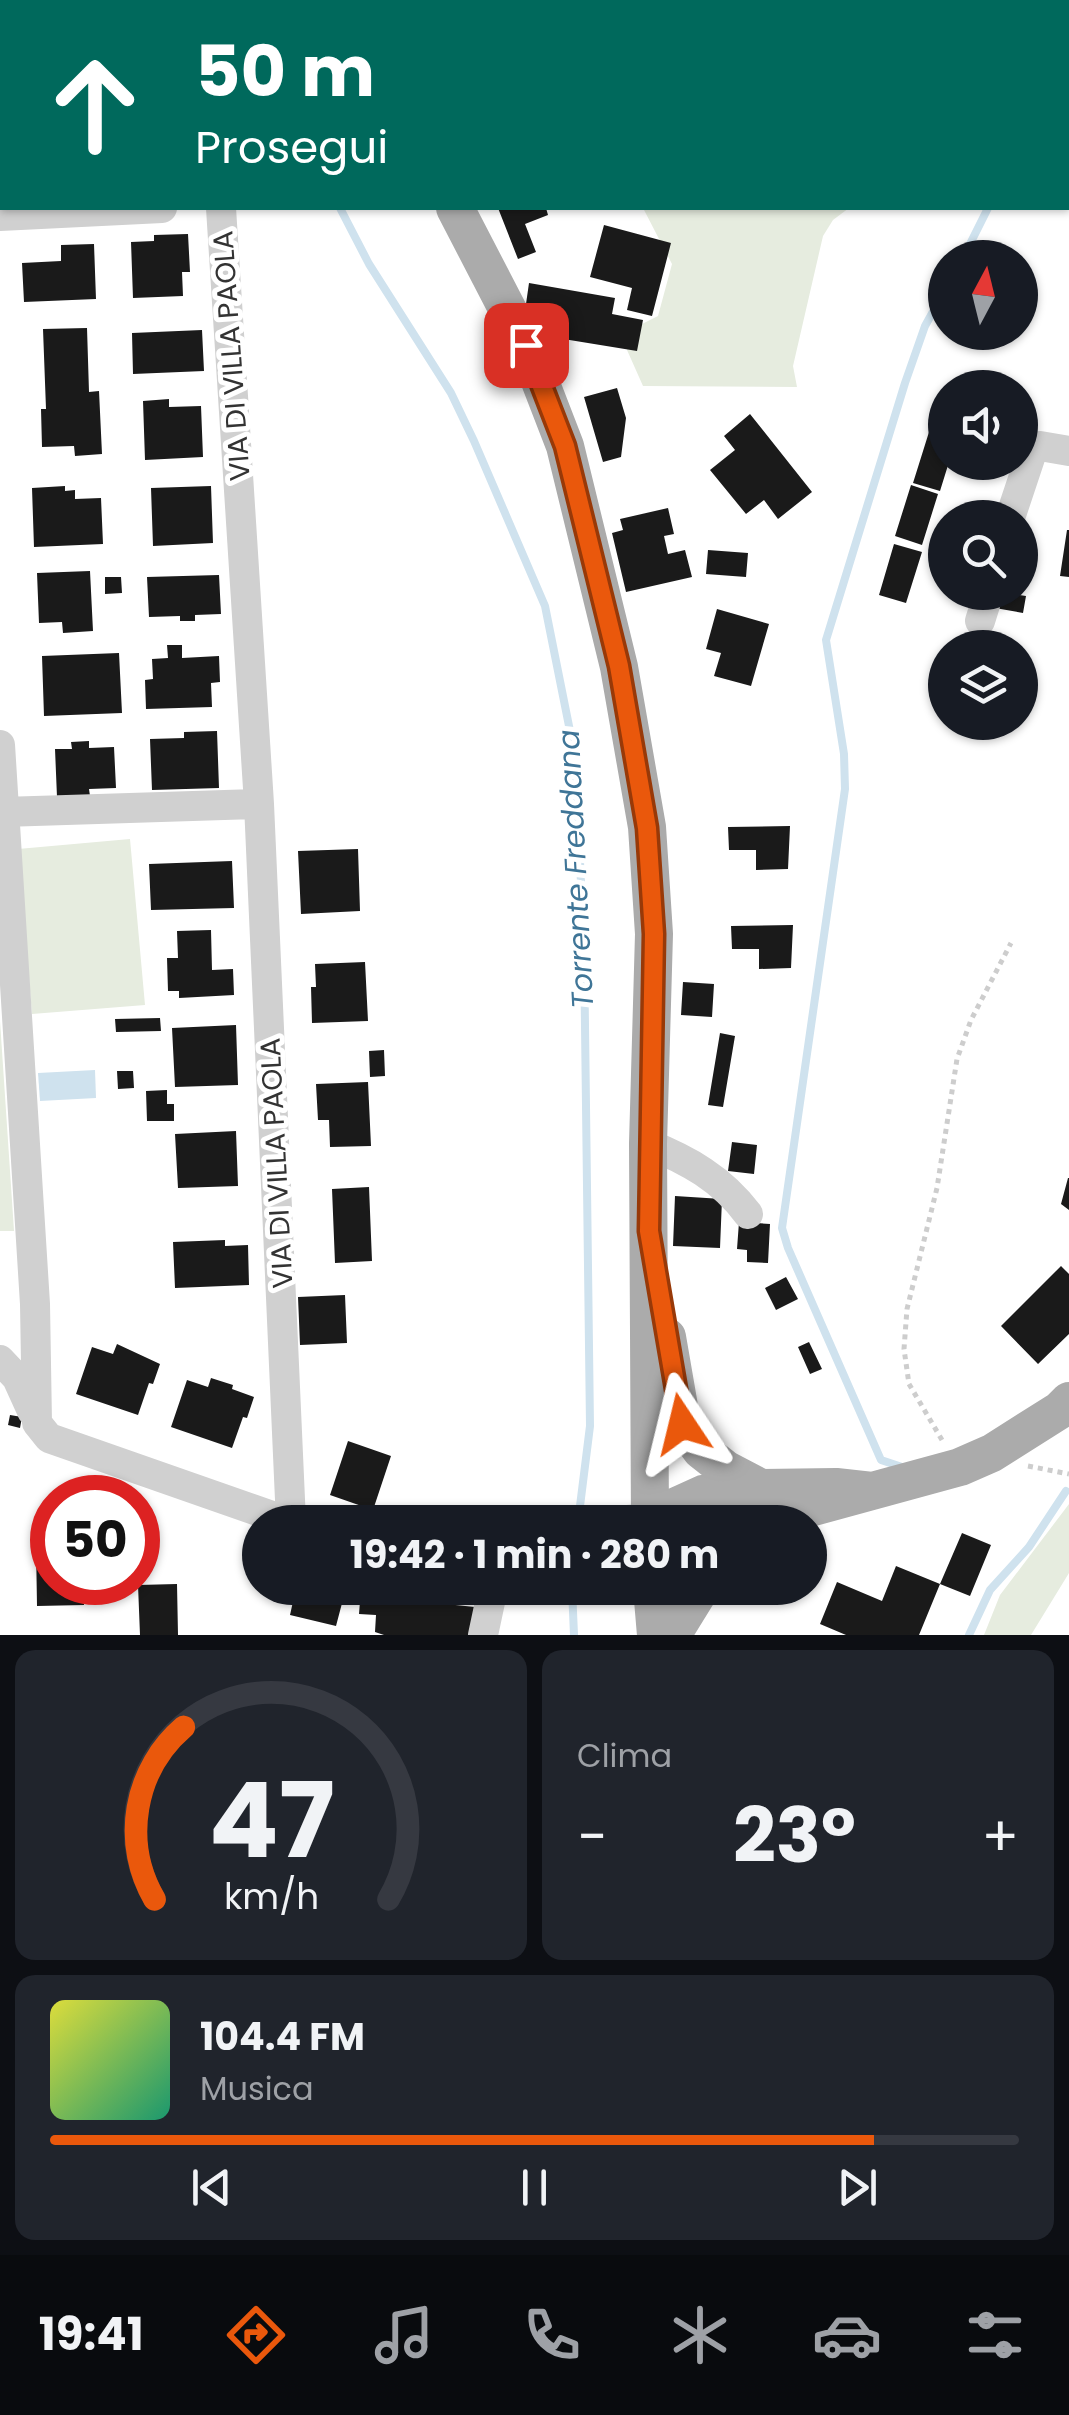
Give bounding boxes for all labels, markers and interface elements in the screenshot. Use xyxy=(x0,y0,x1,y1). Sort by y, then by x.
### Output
text: 50 m xyxy=(195,22,375,121)
icon: ahead xyxy=(30,40,160,170)
text: Prosegui xyxy=(195,116,388,179)
street label: VIA DI VILLA PAOLA xyxy=(203,230,260,482)
north arrow xyxy=(928,240,1038,350)
map controls xyxy=(928,240,1038,740)
pin xyxy=(484,303,569,388)
icon: arrive xyxy=(499,318,554,373)
button: sound xyxy=(928,370,1038,480)
button: search xyxy=(928,500,1038,610)
button: layers xyxy=(928,630,1038,740)
water label: Torrente Freddana xyxy=(547,728,604,1010)
street label: VIA DI VILLA PAOLA xyxy=(250,1037,303,1289)
position arrow xyxy=(630,1372,734,1476)
speed limit sign: 50 xyxy=(30,1475,160,1605)
text: 19:42 · 1 min · 280 m xyxy=(350,1528,719,1581)
text: Clima xyxy=(577,1733,672,1778)
text: 47 xyxy=(208,1748,334,1893)
text: 23° xyxy=(733,1783,856,1888)
text: − xyxy=(577,1798,607,1875)
text: + xyxy=(981,1798,1019,1875)
text: km/h xyxy=(223,1871,319,1922)
text: 104.4 FM xyxy=(200,2010,365,2063)
text: Musica xyxy=(200,2066,314,2111)
icon: previous xyxy=(184,2160,239,2215)
icon: pause xyxy=(507,2160,562,2215)
icon: next xyxy=(830,2160,885,2215)
icon: directions xyxy=(221,2300,291,2370)
icon: music xyxy=(369,2300,439,2370)
icon: phone xyxy=(517,2300,587,2370)
icon: climate xyxy=(665,2300,735,2370)
icon: car xyxy=(812,2300,882,2370)
icon: filters xyxy=(960,2300,1030,2370)
text: 19:41 xyxy=(39,2303,144,2366)

